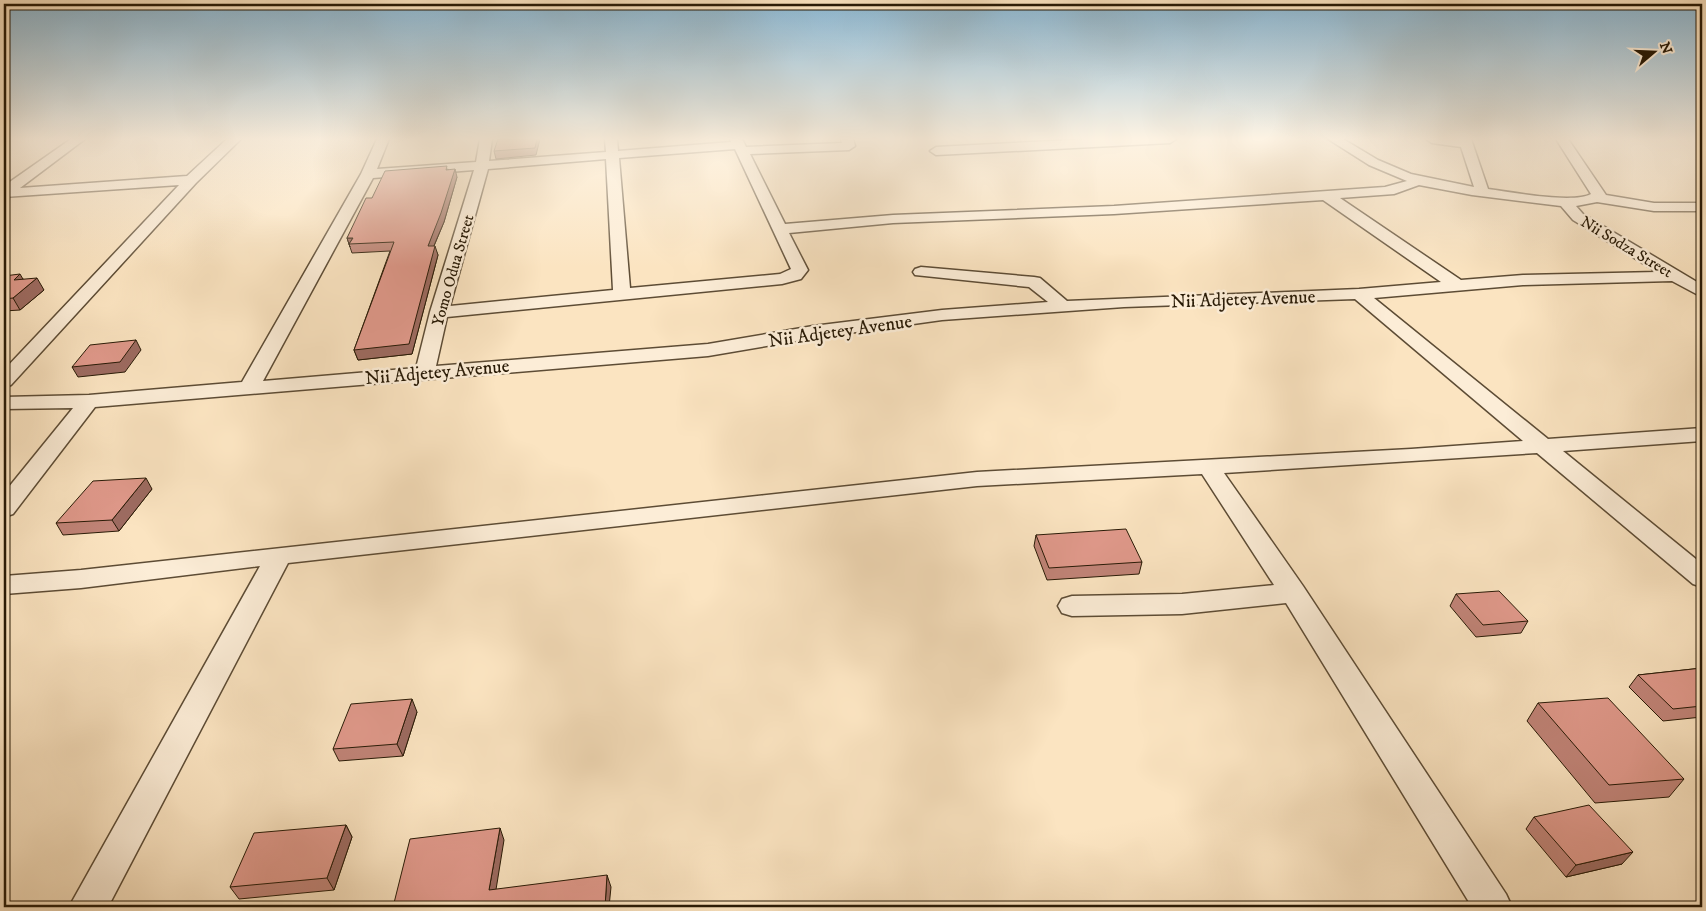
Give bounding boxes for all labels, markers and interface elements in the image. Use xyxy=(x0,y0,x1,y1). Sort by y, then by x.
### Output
north arrow xyxy=(1628,28,1678,78)
text: N xyxy=(1655,40,1676,57)
street label: Yomo Odua Street xyxy=(427,212,478,328)
street label: Nii Sodza Street xyxy=(1577,212,1676,282)
street label: Nii Adjetey Avenue xyxy=(1170,285,1316,314)
street label: Nii Adjetey Avenue xyxy=(767,310,914,353)
street label: Nii Adjetey Avenue xyxy=(364,355,510,390)

